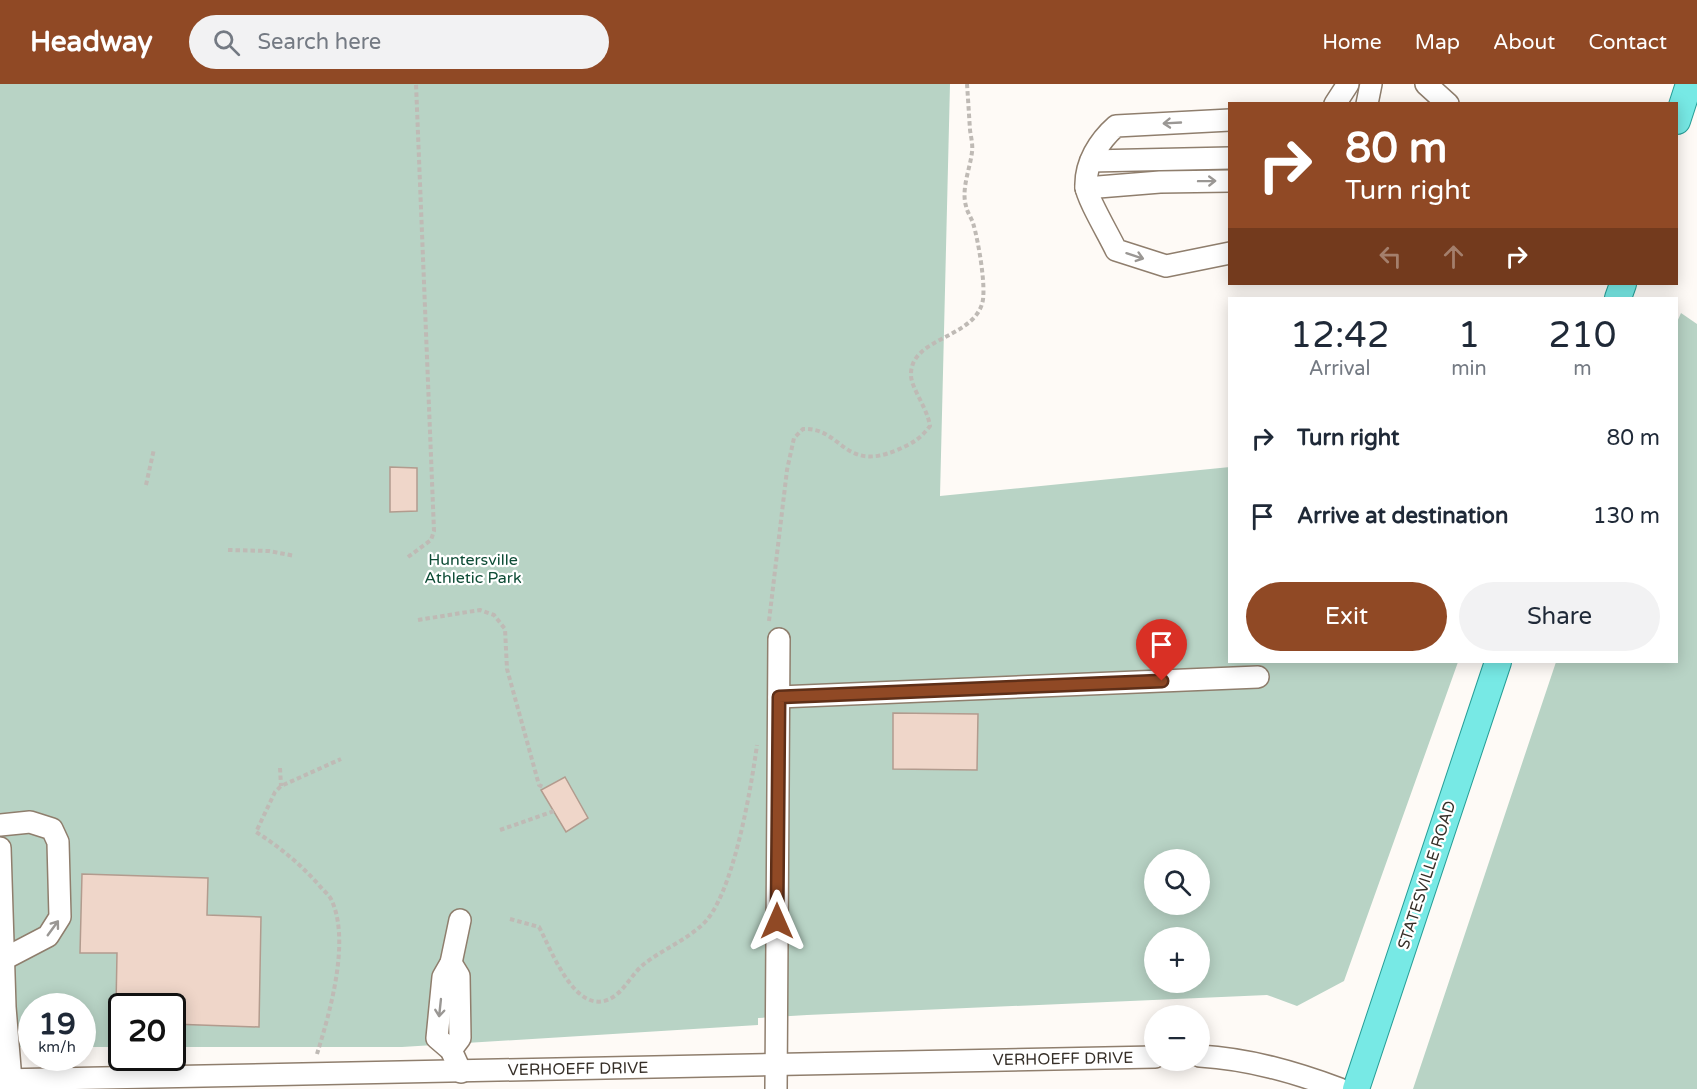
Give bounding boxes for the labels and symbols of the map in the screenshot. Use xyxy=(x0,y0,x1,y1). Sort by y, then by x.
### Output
one-way arrow xyxy=(1162,117,1182,128)
one-way arrow xyxy=(1197,175,1217,187)
one-way arrow xyxy=(1125,251,1144,262)
park label: Huntersville Athletic Park xyxy=(424,550,522,588)
pin xyxy=(1136,619,1187,681)
street label: STATESVILLE ROAD xyxy=(1394,798,1460,952)
position arrow xyxy=(745,889,809,953)
one-way arrow xyxy=(46,921,59,937)
speed limit sign: 20 xyxy=(108,993,186,1071)
one-way arrow xyxy=(434,998,445,1018)
street label: VERHOEFF DRIVE xyxy=(992,1048,1134,1070)
street label: VERHOEFF DRIVE xyxy=(507,1058,649,1080)

